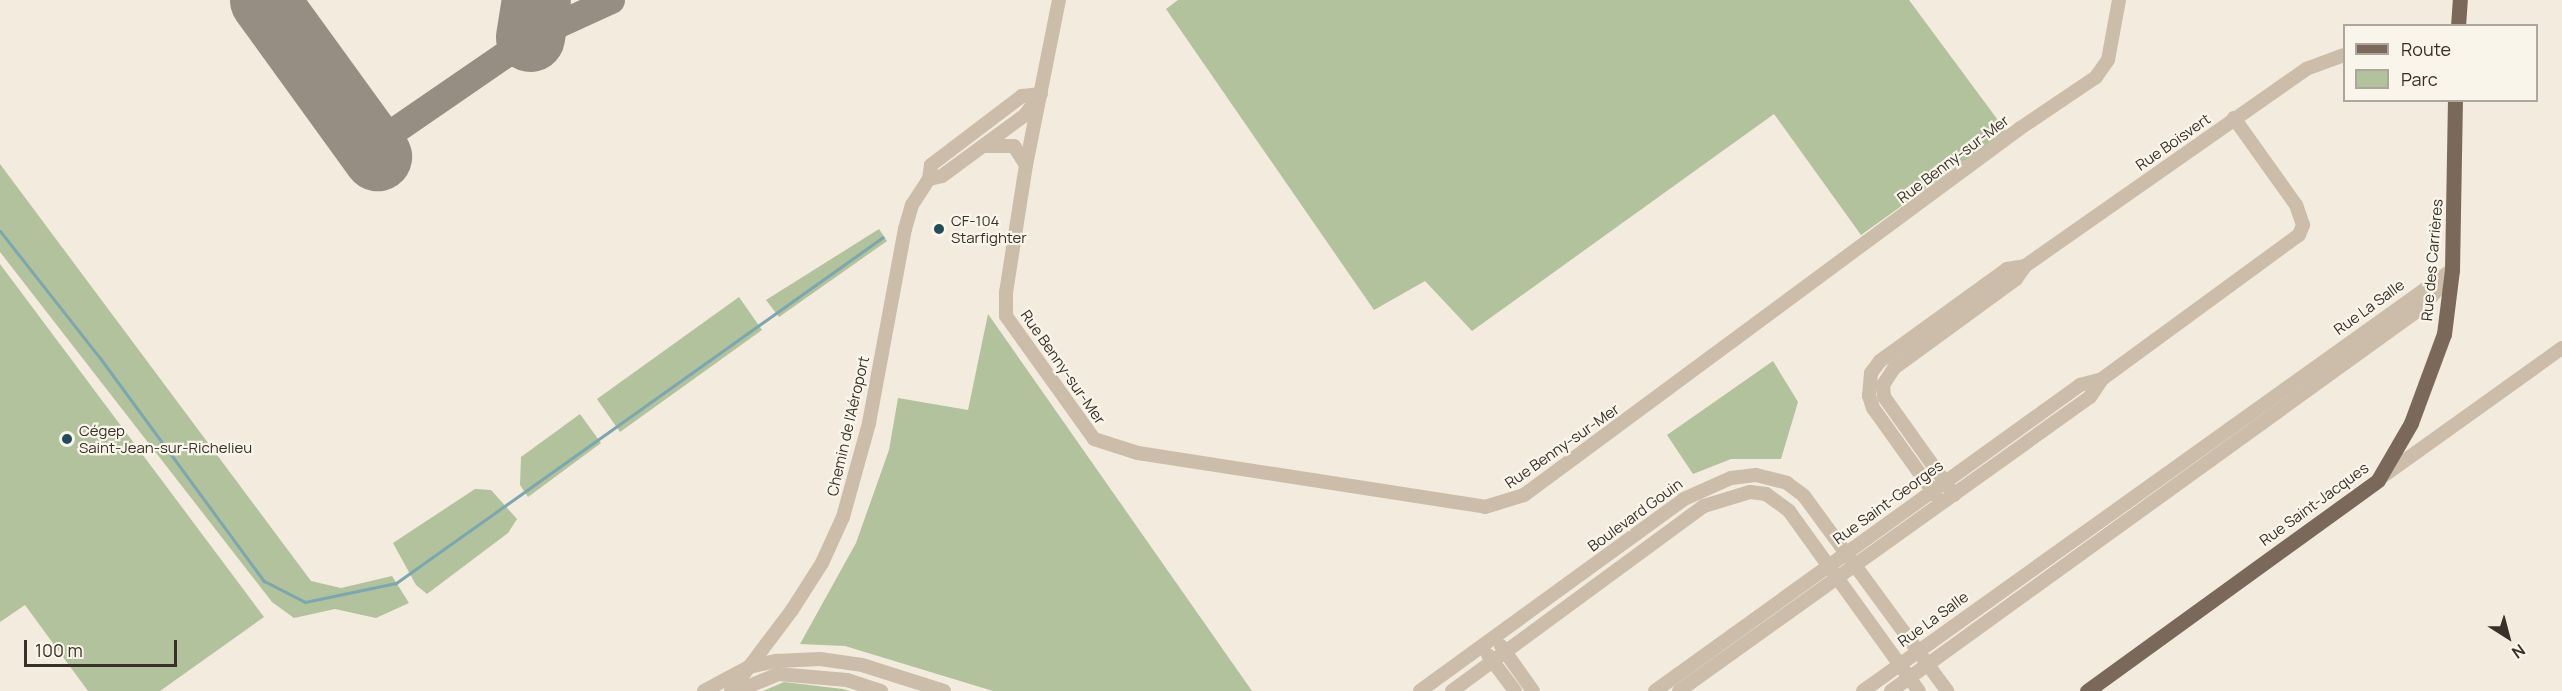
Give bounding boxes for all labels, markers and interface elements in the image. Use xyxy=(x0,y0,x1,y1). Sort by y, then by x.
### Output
legend xyxy=(2343,24,2538,102)
text: Route xyxy=(2401,37,2451,61)
text: Parc xyxy=(2401,67,2438,91)
street label: Rue Boisvert xyxy=(2132,110,2214,174)
street label: Rue Benny-sur-Mer xyxy=(1894,111,2012,207)
street label: Rue des Carrières xyxy=(2418,198,2446,322)
place label: CF-104 Starfighter xyxy=(951,211,1027,246)
marker: CF-104 Starfighter xyxy=(932,222,946,236)
street label: Rue La Salle xyxy=(2330,275,2408,339)
street label: Rue Benny-sur-Mer xyxy=(1017,307,1109,427)
street label: Chemin de l'Aéroport xyxy=(823,354,873,498)
street label: Rue Benny-sur-Mer xyxy=(1502,400,1622,492)
place label: Cégep Saint-Jean-sur-Richelieu xyxy=(79,421,252,456)
marker: Cégep Saint-Jean-sur-Richelieu xyxy=(60,432,74,446)
street label: Rue Saint-Georges xyxy=(1830,456,1946,548)
street label: Rue Saint-Jacques xyxy=(2256,459,2372,549)
street label: Boulevard Gouin xyxy=(1584,475,1686,555)
street label: Rue La Salle xyxy=(1894,587,1972,651)
north arrow xyxy=(2478,607,2538,667)
scale bar xyxy=(27,628,180,666)
text: 100 m xyxy=(35,638,83,662)
text: N xyxy=(2507,639,2530,664)

